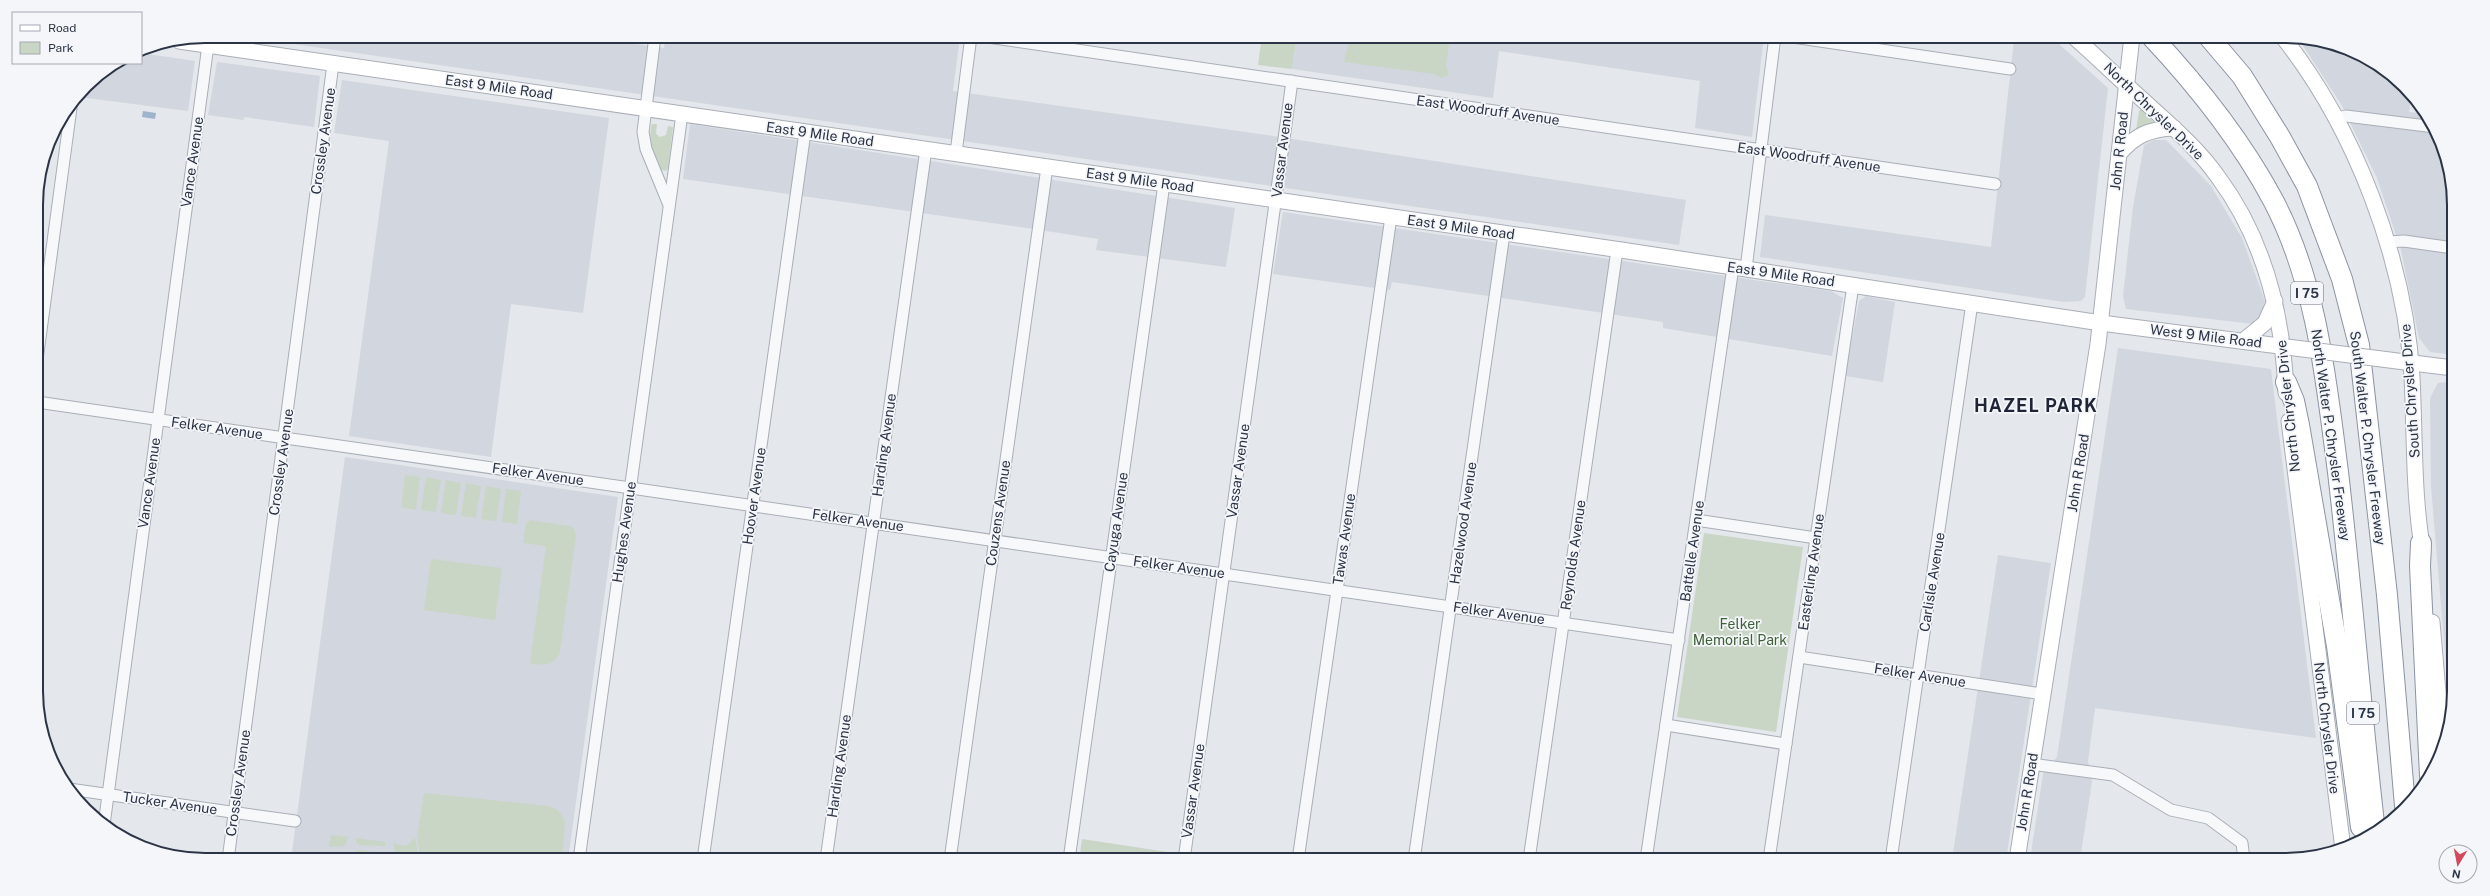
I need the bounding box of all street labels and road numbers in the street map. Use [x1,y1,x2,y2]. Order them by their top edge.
street label: North Chrysler Drive [2101,59,2207,163]
street label: East 9 Mile Road [444,72,554,102]
street label: Crossley Avenue [308,87,338,195]
street label: East Woodruff Avenue [1415,92,1561,128]
street label: Vassar Avenue [1268,102,1296,198]
street label: John R Road [2107,111,2131,191]
street label: Vance Avenue [178,116,206,208]
street label: East 9 Mile Road [765,119,875,149]
street label: East Woodruff Avenue [1736,139,1882,175]
street label: East 9 Mile Road [1085,165,1195,195]
street label: East 9 Mile Road [1406,212,1516,242]
street label: East 9 Mile Road [1726,259,1836,289]
road number: I 75 [2291,282,2323,304]
street label: West 9 Mile Road [2149,321,2263,351]
street label: South Chrysler Drive [2397,323,2423,459]
street label: North Walter P. Chrysler Freeway [2308,328,2354,543]
street label: South Walter P. Chrysler Freeway [2347,330,2389,547]
street label: North Chrysler Drive [2273,339,2303,473]
street label: Harding Avenue [869,392,899,498]
street label: Crossley Avenue [266,408,296,516]
street label: Felker Avenue [170,414,264,442]
street label: Vassar Avenue [1223,423,1253,519]
street label: John R Road [2064,433,2092,513]
street label: Vance Avenue [135,437,163,529]
street label: Hoover Avenue [739,446,769,546]
street label: Couzens Avenue [983,459,1013,567]
street label: Felker Avenue [491,460,585,488]
street label: Hazelwood Avenue [1446,461,1480,585]
street label: Cayuga Avenue [1101,471,1131,573]
street label: Hughes Avenue [609,480,639,584]
street label: Tawas Avenue [1330,492,1358,586]
street label: Reynolds Avenue [1557,499,1589,611]
street label: Battelle Avenue [1677,499,1707,603]
street label: Felker Avenue [811,506,905,534]
street label: Easterling Avenue [1795,512,1827,631]
street label: Carlisle Avenue [1916,531,1948,633]
street label: Felker Avenue [1132,553,1226,581]
street label: Felker Avenue [1452,599,1546,627]
street label: Felker Avenue [1873,660,1967,690]
street label: North Chrysler Drive [2311,661,2343,795]
road number: I 75 [2347,702,2379,724]
street label: Harding Avenue [824,713,854,819]
street label: Crossley Avenue [223,729,253,837]
street label: Vassar Avenue [1178,743,1208,839]
street label: John R Road [2013,752,2041,832]
street label: Tucker Avenue [122,788,219,818]

